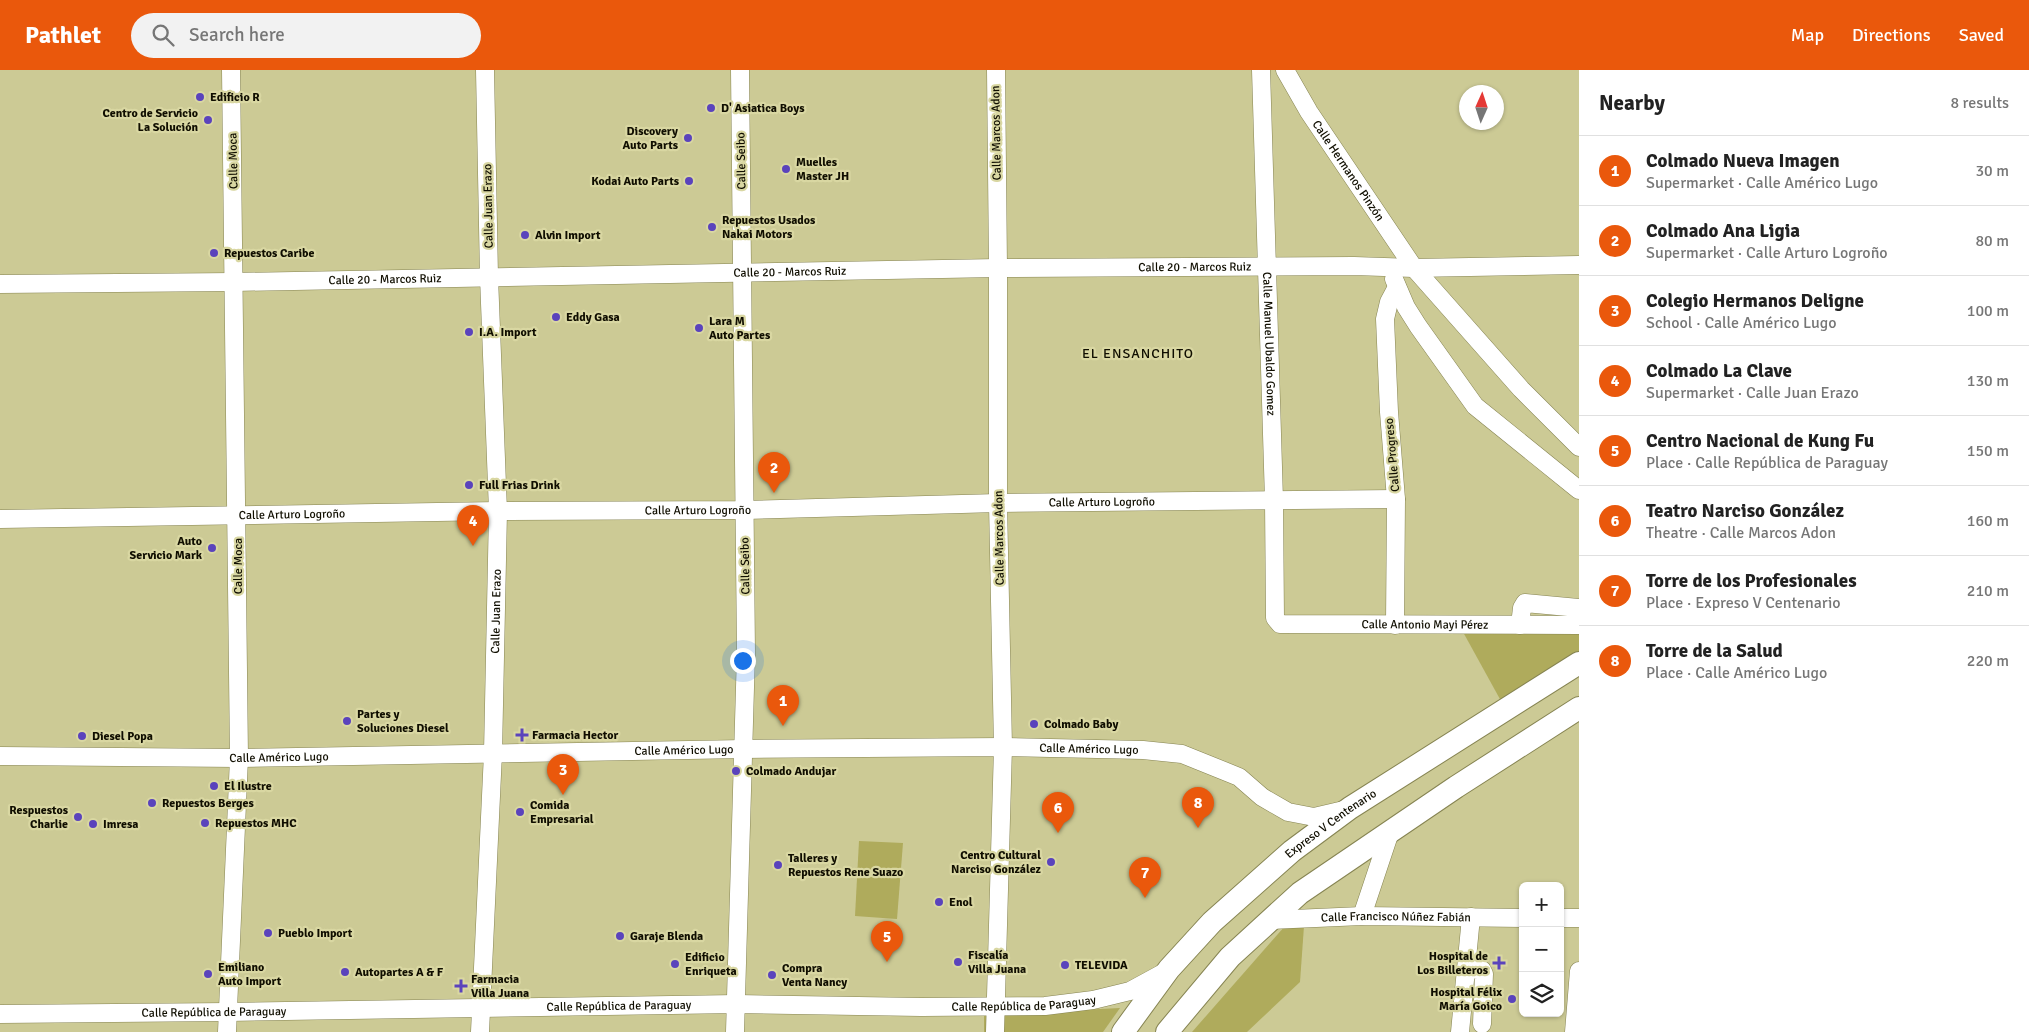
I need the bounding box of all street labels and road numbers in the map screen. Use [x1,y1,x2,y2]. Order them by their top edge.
street label: Calle Marcos Adon [988,85,1005,181]
street label: Calle Hermanos Pinzón [1309,118,1387,224]
street label: Calle Seibo [734,132,749,190]
street label: Calle Moca [226,133,241,189]
street label: Calle Juan Erazo [480,164,497,248]
street label: Calle 20 - Marcos Ruiz [1138,260,1251,275]
street label: Calle 20 - Marcos Ruiz [733,264,847,281]
street label: Calle 20 - Marcos Ruiz [328,271,442,288]
street label: Calle Manuel Ubaldo Gomez [1259,272,1278,416]
street label: Calle Progreso [1382,418,1403,492]
street label: Calle Marcos Adon [991,490,1008,586]
street label: Calle Arturo Logroño [1049,494,1155,510]
street label: Calle Arturo Logroño [645,503,751,518]
street label: Calle Arturo Logroño [239,506,345,523]
street label: Calle Seibo [738,537,753,595]
street label: Calle Moca [231,538,246,594]
street label: Calle Juan Erazo [488,569,505,654]
street label: Calle Antonio Mayi Pérez [1361,617,1489,633]
street label: Calle Américo Lugo [1039,741,1139,758]
street label: Calle Américo Lugo [634,742,734,759]
street label: Calle Américo Lugo [229,749,329,766]
street label: Expreso V Centenario [1282,786,1379,862]
street label: Calle Francisco Núñez Fabián [1321,909,1471,926]
street label: Calle República de Paraguay [951,992,1098,1015]
street label: Calle República de Paraguay [546,998,692,1015]
street label: Calle República de Paraguay [142,1004,287,1021]

